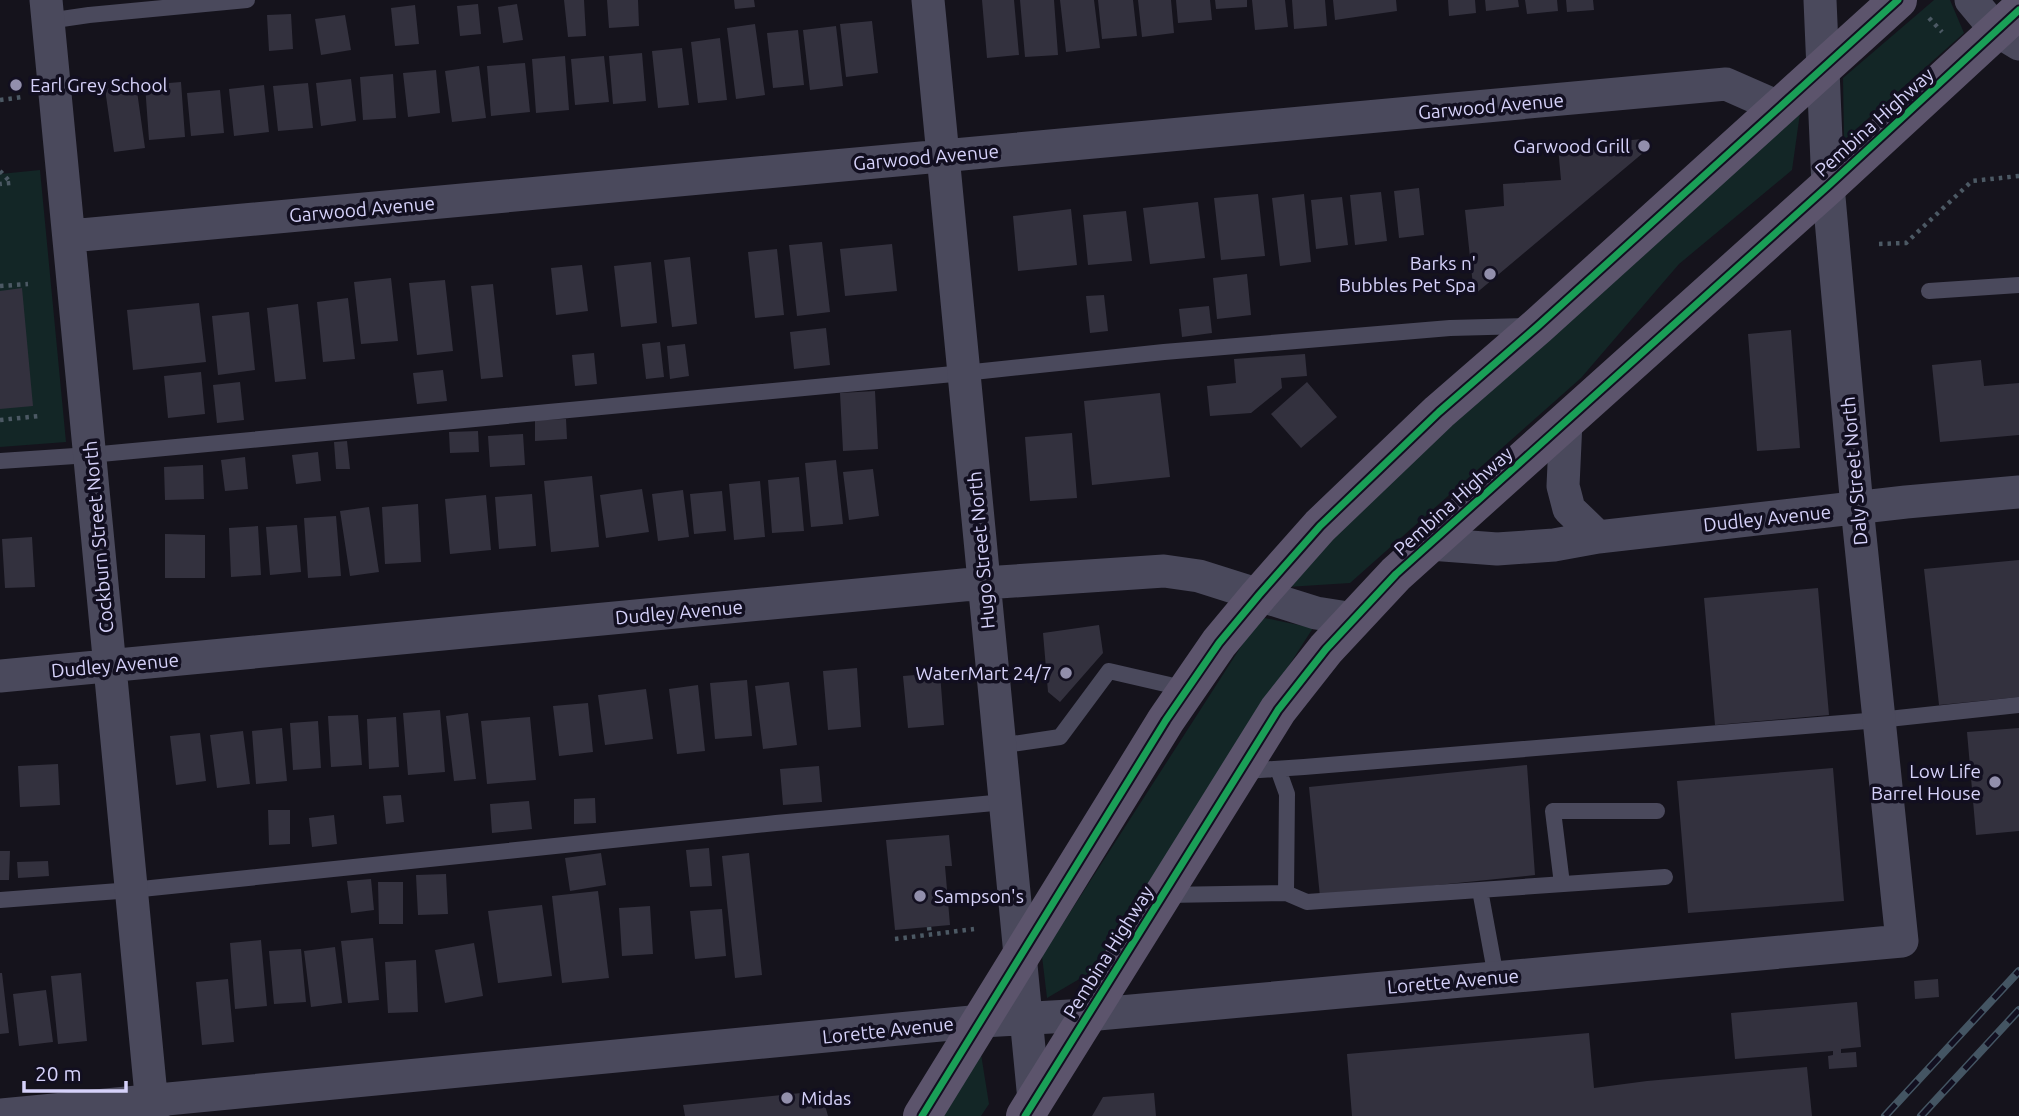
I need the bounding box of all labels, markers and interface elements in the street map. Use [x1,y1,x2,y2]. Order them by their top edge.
street label: Pembina Highway [1810,63,1938,181]
place label: Earl Grey School [30,74,168,96]
marker: Earl Grey School [8,77,24,93]
street label: Garwood Avenue [1417,89,1565,123]
place label: Garwood Grill [1513,135,1630,157]
marker: Garwood Grill [1636,138,1652,154]
street label: Garwood Avenue [852,140,1000,174]
street label: Garwood Avenue [288,192,436,226]
place label: Barks n' Bubbles Pet Spa [1339,252,1476,296]
marker: Barks n' Bubbles Pet Spa [1482,266,1498,282]
street label: Daly Street North [1837,396,1871,546]
street label: Cockburn Street North [79,440,117,634]
street label: Pembina Highway [1389,442,1517,560]
street label: Hugo Street North [963,470,999,630]
street label: Dudley Avenue [1702,500,1832,536]
street label: Dudley Avenue [614,595,744,629]
street label: Dudley Avenue [50,648,180,682]
place label: WaterMart 24/7 [915,662,1052,684]
marker: WaterMart 24/7 [1058,665,1074,681]
place label: Low Life Barrel House [1871,760,1981,804]
marker: Low Life Barrel House [1987,774,2003,790]
street label: Pembina Highway [1058,882,1158,1022]
place label: Sampson's [934,885,1024,907]
marker: Sampson's [912,888,928,904]
street label: Lorette Avenue [1386,964,1520,998]
street label: Lorette Avenue [821,1012,955,1048]
scale bar [24,1050,126,1094]
text: 20 m [35,1061,82,1085]
place label: Midas [801,1087,851,1109]
marker: Midas [779,1090,795,1106]

